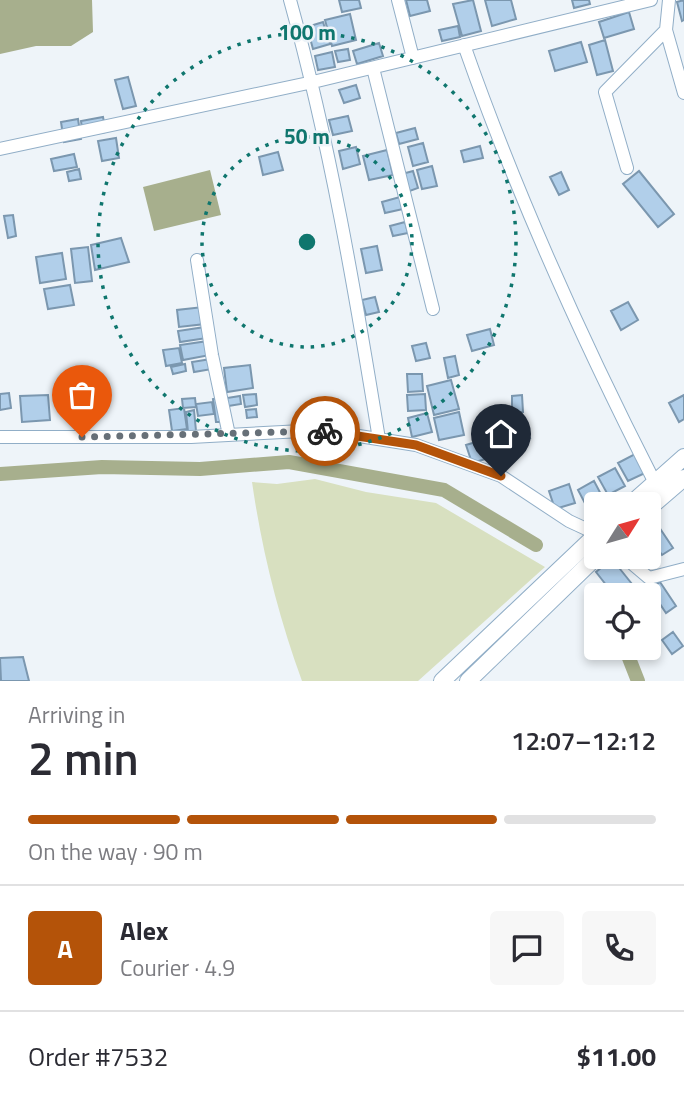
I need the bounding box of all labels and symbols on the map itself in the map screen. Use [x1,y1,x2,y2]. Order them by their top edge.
text: 100 m [278,16,336,48]
text: 50 m [284,120,330,152]
centre of rings [295,230,319,254]
pin [52,365,112,437]
courier [290,396,360,466]
pin [471,404,531,476]
north arrow [584,492,662,569]

